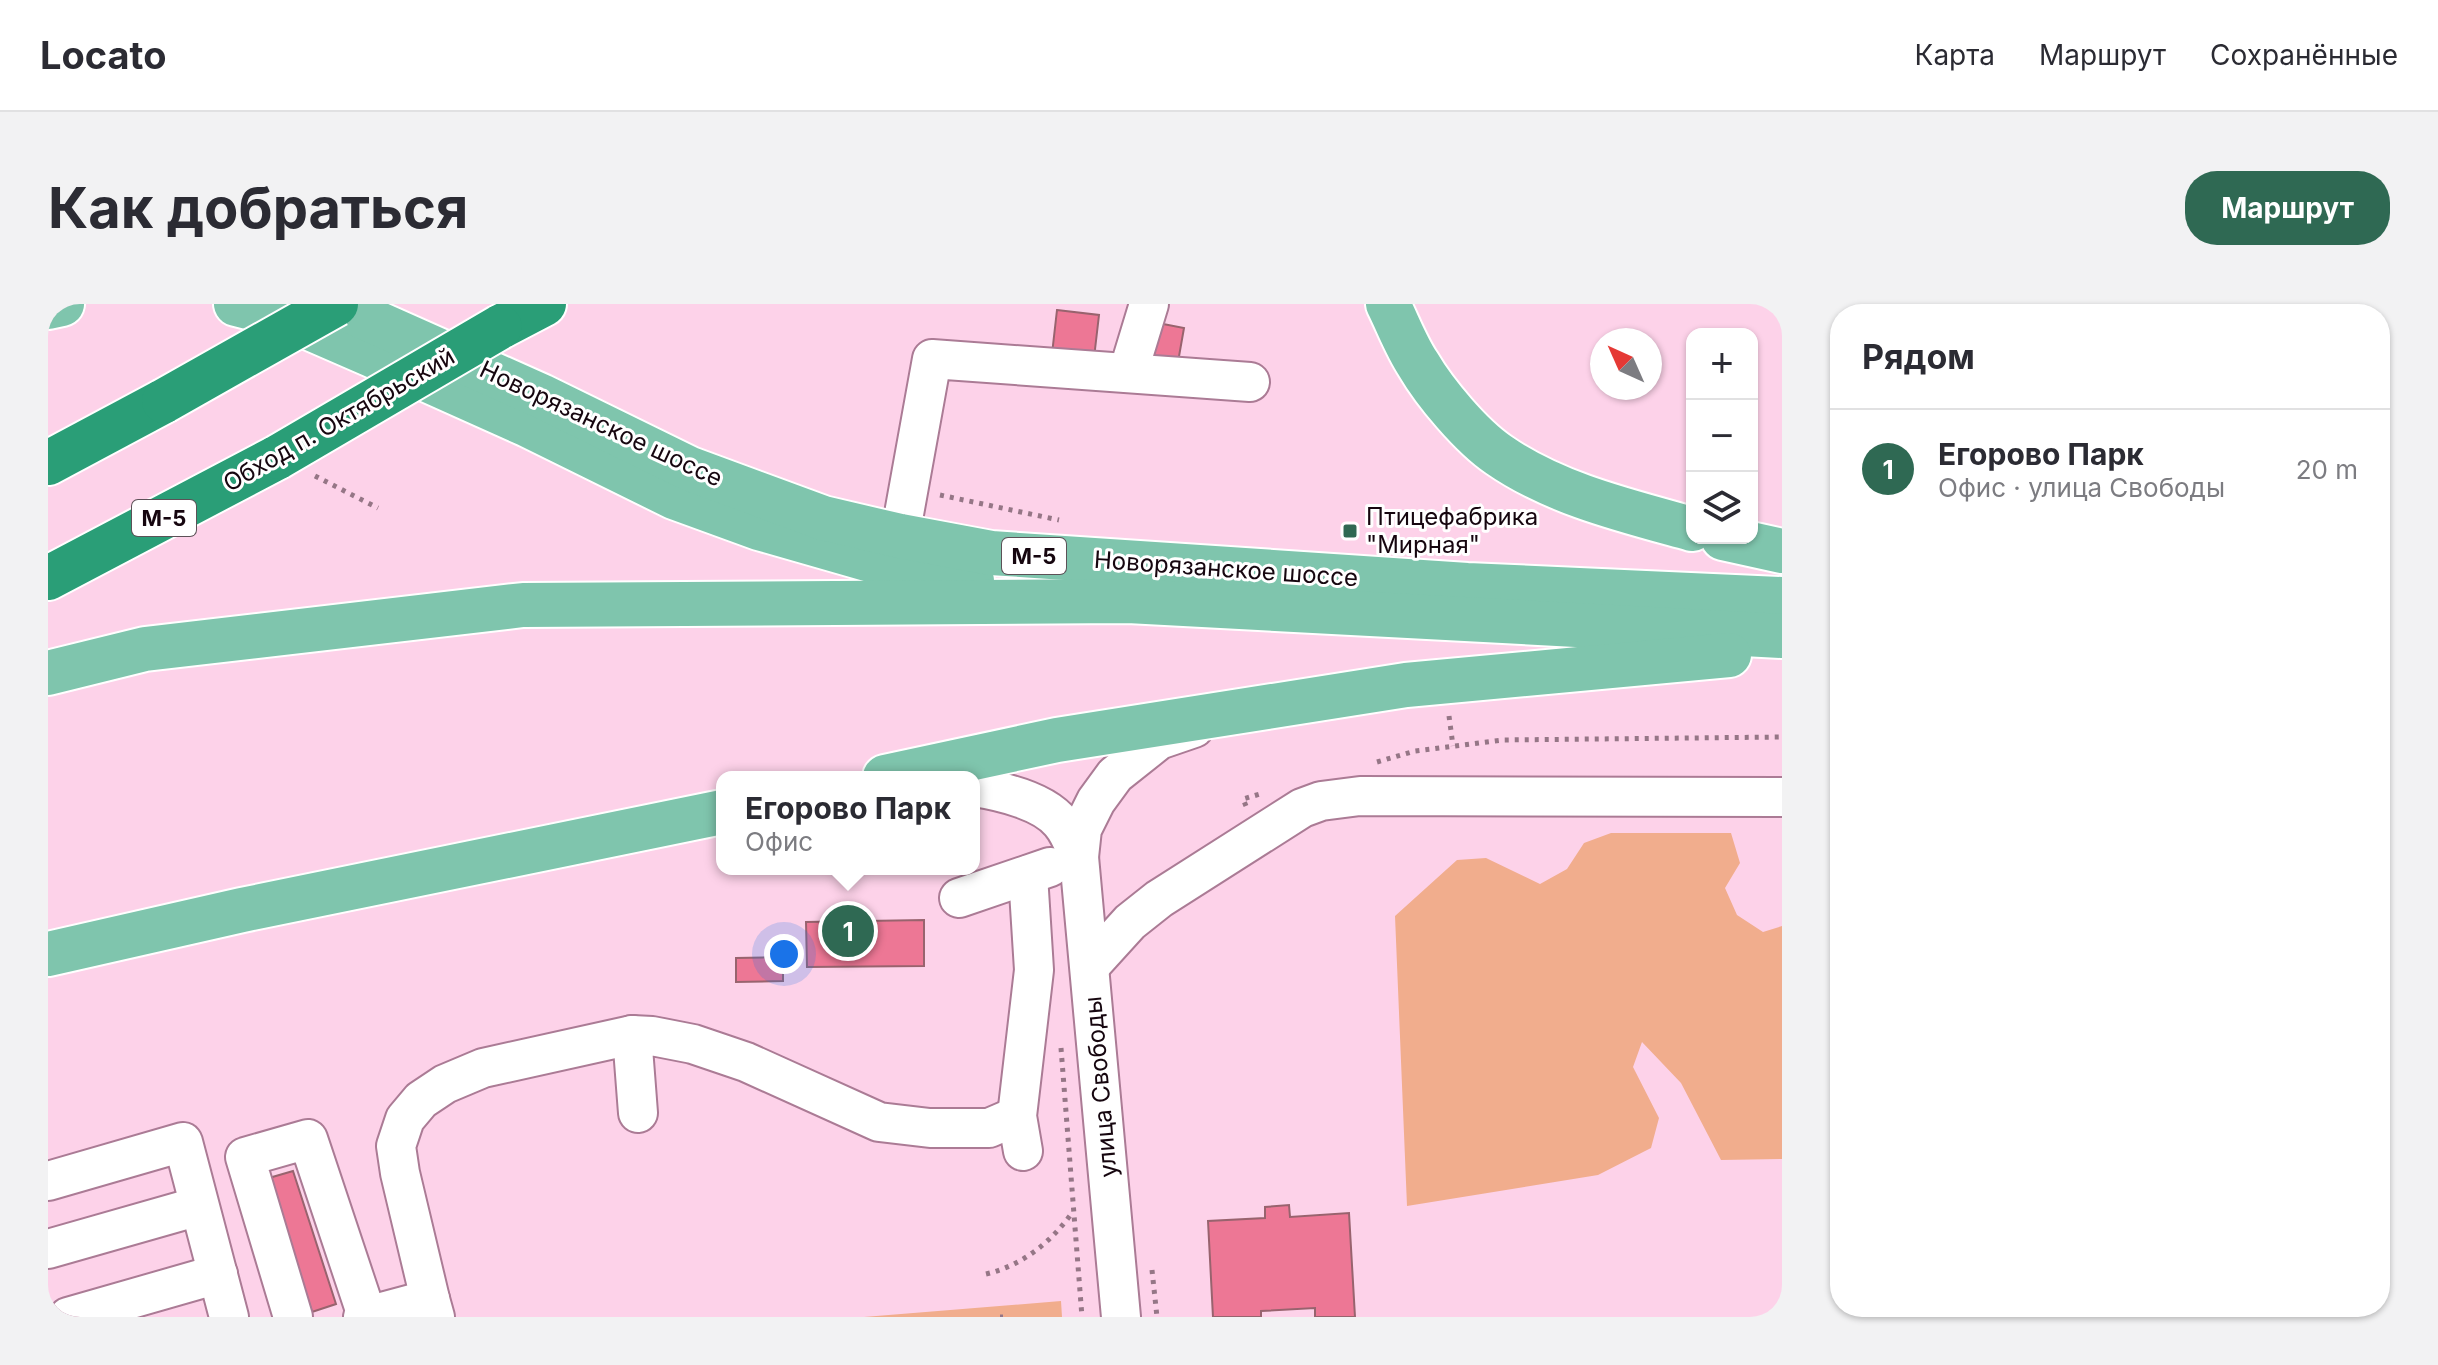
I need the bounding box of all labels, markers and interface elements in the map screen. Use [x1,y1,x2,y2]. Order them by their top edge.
text: Locato [40,32,166,78]
text: Карта [1915,38,1995,72]
text: Маршрут [2039,38,2166,72]
text: Сохранённые [2210,38,2398,72]
button: Маршрут [2185,171,2390,245]
text: Как добраться [48,174,468,242]
north arrow [1590,328,1662,400]
map controls [1686,328,1758,544]
button: + [1686,328,1758,400]
text: Рядом [1862,336,1975,377]
street label: Обход п. Октябрьский [218,341,460,498]
street label: Новорязанское шоссе [475,355,727,493]
button: − [1686,400,1758,472]
text: Егорово Парк [1938,436,2144,472]
text: 1 [1882,454,1894,485]
text: 20 m [2296,454,2358,485]
button: layers [1686,472,1758,544]
text: Офис · улица Свободы [1938,472,2225,503]
road number: М-5 [132,500,196,536]
place label: Птицефабрика "Мирная" [1366,502,1538,559]
marker: Птицефабрика "Мирная" [1341,522,1359,540]
road number: М-5 [1002,538,1066,574]
street label: Новорязанское шоссе [1093,545,1359,592]
popup [716,771,980,875]
text: Егорово Парк [745,790,951,826]
text: Офис [745,826,813,857]
pin: 1 [822,901,874,961]
your location [764,934,804,974]
street label: улица Свободы [1078,995,1123,1179]

